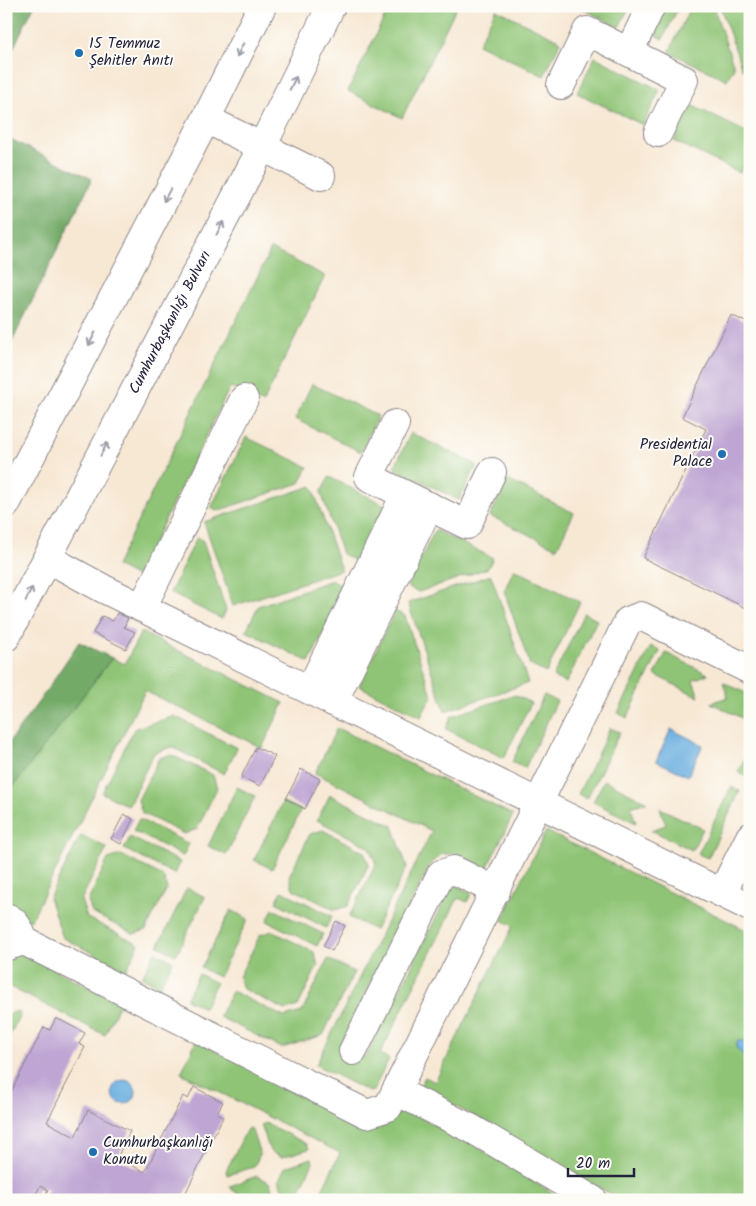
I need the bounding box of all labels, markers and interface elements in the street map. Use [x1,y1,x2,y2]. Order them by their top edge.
place label: 15 Temmuz Şehitler Anıtı [89,32,173,73]
one-way arrow [235,42,244,57]
marker: 15 Temmuz Şehitler Anıtı [73,47,85,59]
one-way arrow [289,76,298,91]
one-way arrow [162,187,171,202]
one-way arrow [216,221,225,236]
street label: Cumhurbaşkanlığı Bulvarı [123,246,218,398]
one-way arrow [86,331,96,346]
place label: Presidential Palace [640,433,712,474]
one-way arrow [99,442,109,457]
marker: Presidential Palace [716,448,728,460]
one-way arrow [25,587,34,602]
place label: Cumhurbaşkanlığı Konutu [103,1131,213,1172]
marker: Cumhurbaşkanlığı Konutu [87,1146,99,1158]
scale bar [568,1146,635,1178]
text: 20 m [576,1152,610,1176]

